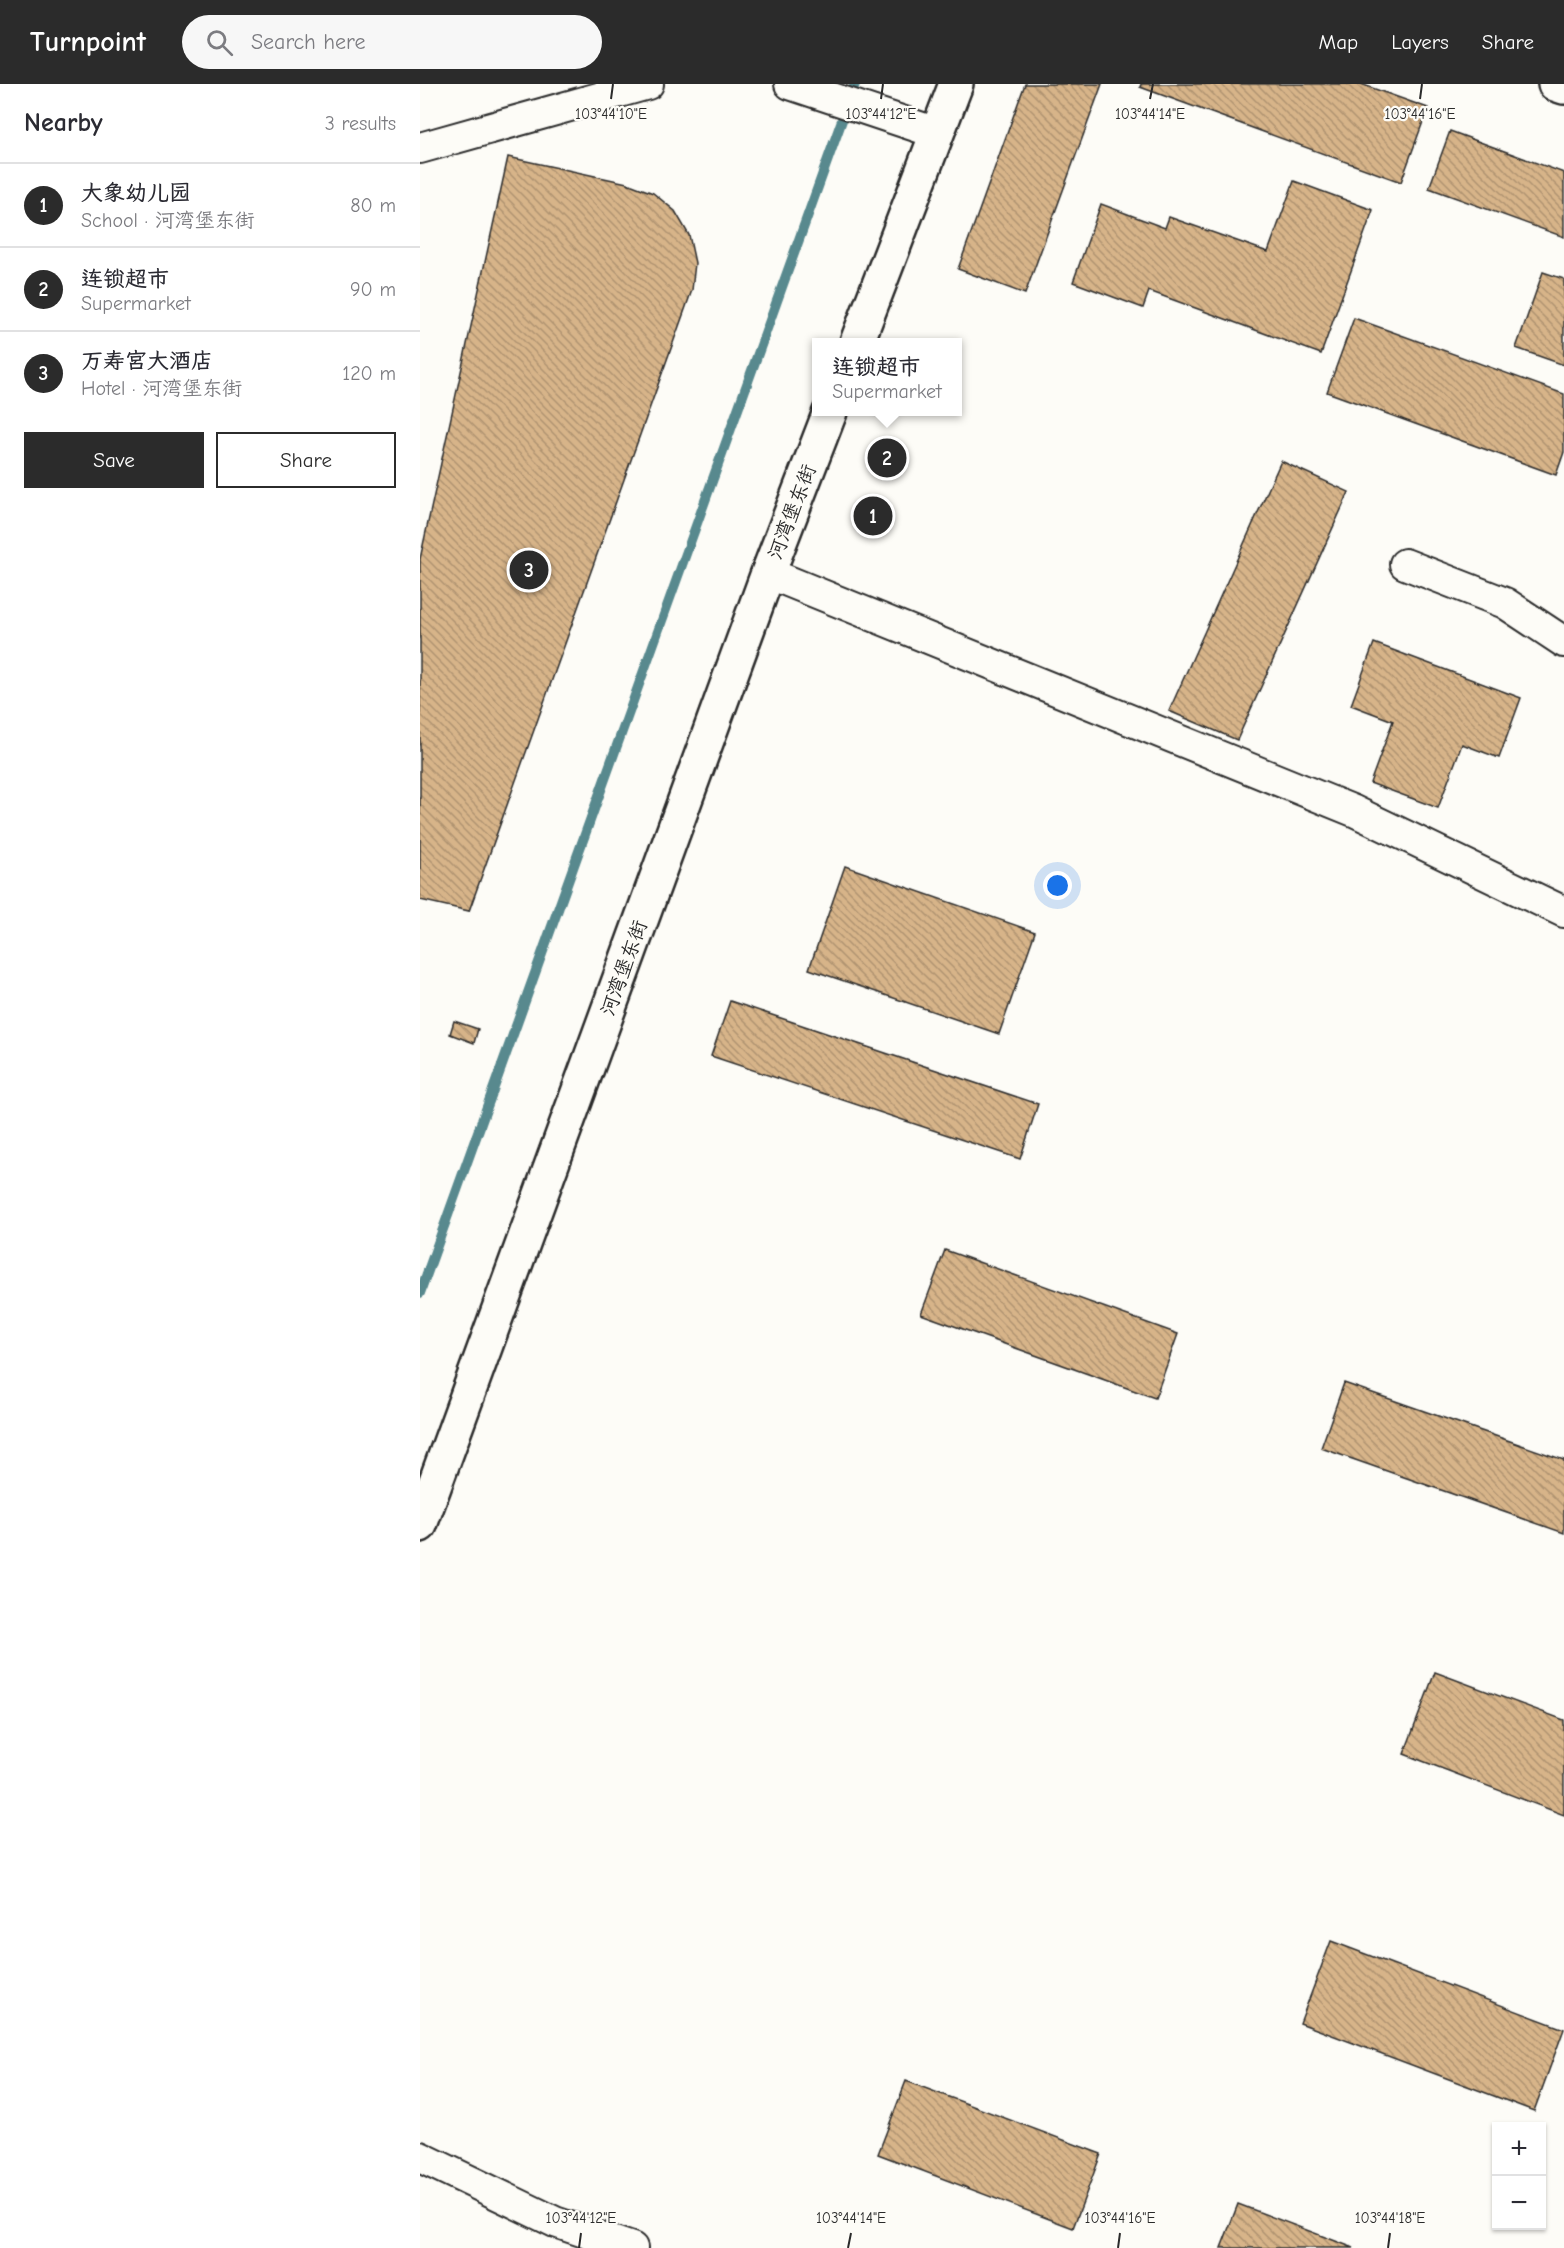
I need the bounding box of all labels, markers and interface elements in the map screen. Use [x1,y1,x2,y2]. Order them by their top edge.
search box [182,15,602,69]
text: Turnpoint [30,26,146,58]
icon: search [203,26,236,59]
text: Search here [251,29,365,55]
text: Map [1319,30,1358,54]
text: Layers [1391,30,1449,54]
text: Share [1482,30,1534,54]
text: 103°44'10"E [575,105,647,123]
text: 103°44'12"E [846,105,916,123]
text: 103°44'14"E [1115,105,1185,123]
text: 103°44'16"E [1384,105,1456,123]
text: Nearby [24,108,103,138]
text: 3 results [325,112,396,135]
text: 大象幼儿园 [81,180,191,206]
text: 1 [40,194,47,217]
text: 80 m [350,194,396,217]
text: School · 河湾堡东街 [81,209,255,232]
text: 连锁超市 [81,266,169,292]
text: 2 [39,278,48,301]
text: 90 m [350,278,396,301]
text: Supermarket [81,292,191,315]
popup [812,338,962,416]
text: 万寿宫大酒店 [81,348,213,374]
text: 连锁超市 [832,354,920,380]
text: 3 [39,362,48,385]
text: 120 m [342,362,396,385]
text: Hotel · 河湾堡东街 [81,377,242,400]
text: Supermarket [832,380,942,403]
button: Save [24,432,204,488]
button: Share [216,432,396,488]
pin: 2 [868,436,906,481]
street label: 河湾堡东街 [763,461,821,563]
pin: 1 [854,494,892,538]
pin: 3 [510,548,548,592]
your location [1043,871,1072,900]
street label: 河湾堡东街 [596,917,652,1019]
map controls [1492,2122,1546,2230]
button: + [1492,2122,1546,2176]
button: − [1492,2176,1546,2230]
text: 103°44'12"E [546,2209,616,2227]
text: 103°44'14"E [816,2209,886,2227]
text: 103°44'16"E [1084,2209,1156,2227]
text: 103°44'18"E [1355,2209,1425,2227]

